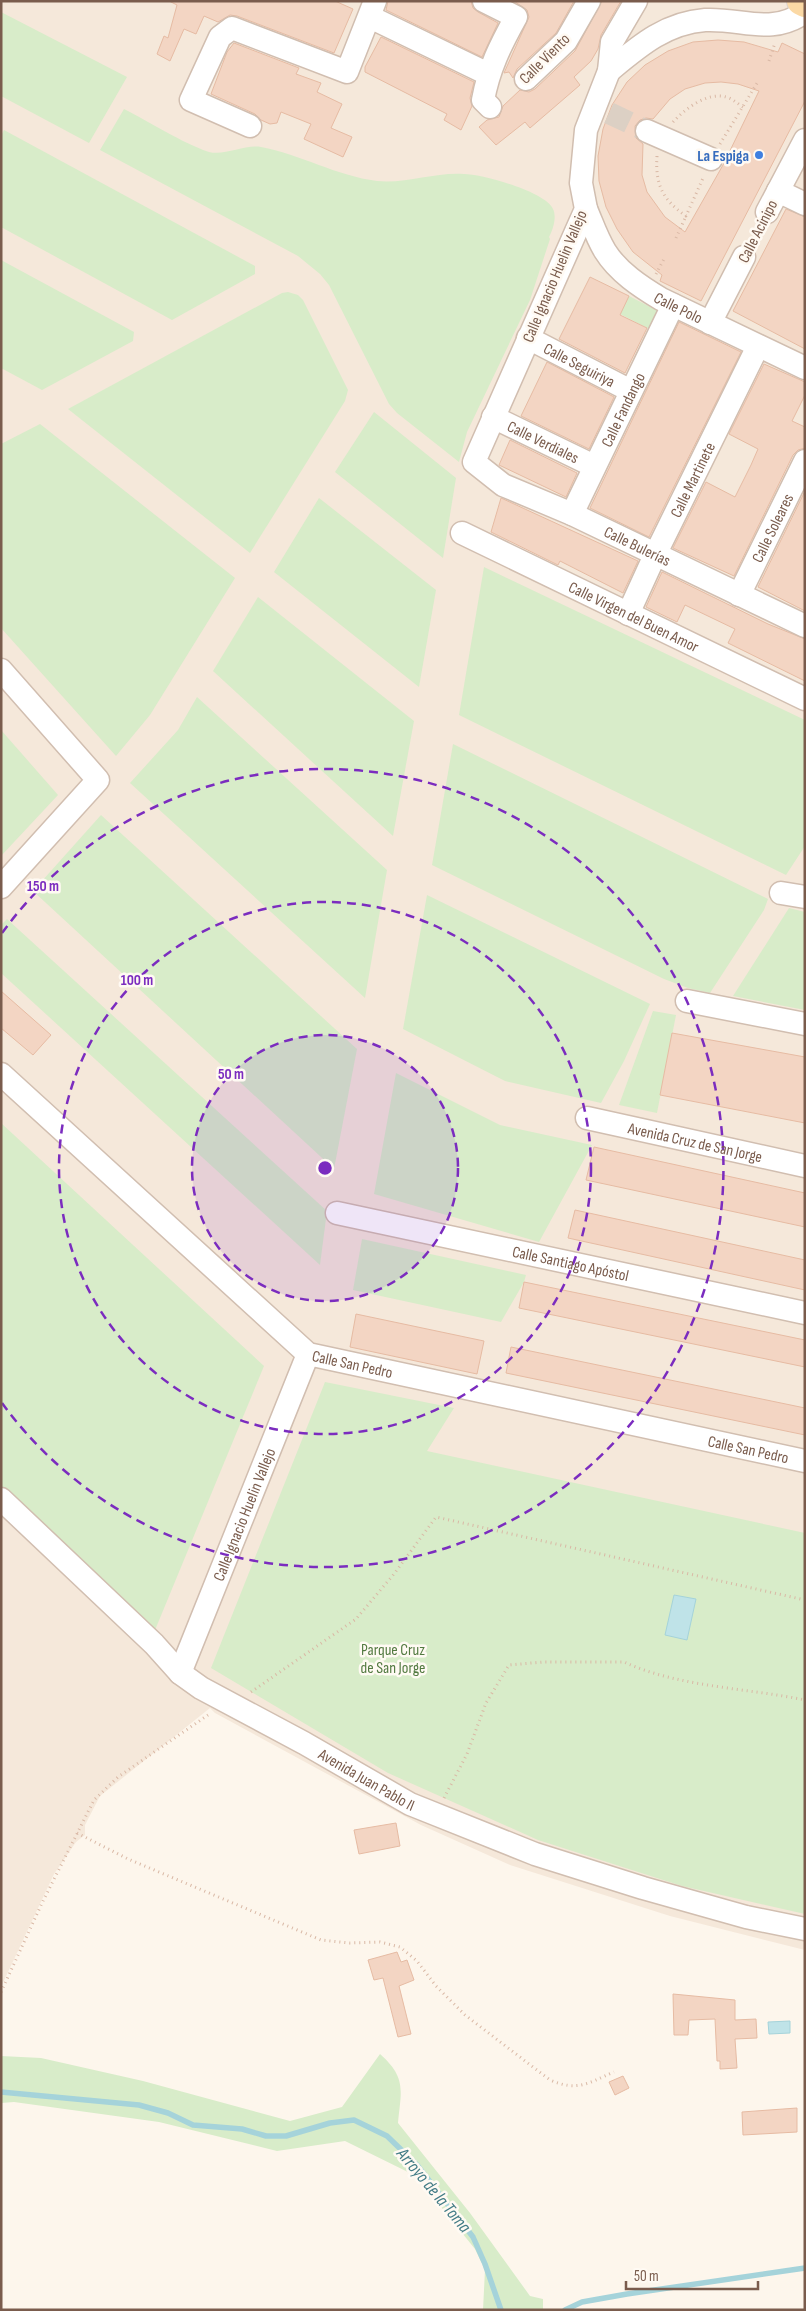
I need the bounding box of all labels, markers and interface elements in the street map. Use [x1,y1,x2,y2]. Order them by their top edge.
street label: Calle Viento [516,30,574,88]
place label: La Espiga [697,147,749,166]
marker: La Espiga [753,149,765,161]
street label: Calle Acinipo [734,197,782,266]
street label: Calle Ignacio Huelin Vallejo [519,208,592,345]
street label: Calle Polo [650,289,705,328]
street label: Calle Seguiriya [540,340,618,392]
street label: Calle Fandango [598,370,650,450]
street label: Calle Verdiales [504,417,582,468]
street label: Calle Martinete [667,439,720,521]
street label: Calle Soleares [749,491,799,566]
street label: Calle Bulerías [601,523,673,571]
street label: Calle Virgen del Buen Amor [565,578,702,657]
text: 150 m [27,877,59,896]
text: 100 m [121,971,153,990]
text: 50 m [218,1065,244,1084]
street label: Avenida Cruz de San Jorge [625,1119,764,1167]
centre of rings [316,1159,334,1177]
street label: Calle Santiago Apóstol [510,1243,630,1286]
street label: Calle San Pedro [310,1347,394,1383]
street label: Calle San Pedro [706,1432,790,1468]
street label: Calle Ignacio Huelin Vallejo [210,1446,280,1584]
park label: Parque Cruz de San Jorge [361,1641,425,1678]
street label: Avenida Juan Pablo II [314,1745,417,1816]
water label: Arroyo de la Toma [391,2143,476,2238]
scale bar [626,2258,758,2290]
text: 50 m [634,2267,659,2286]

